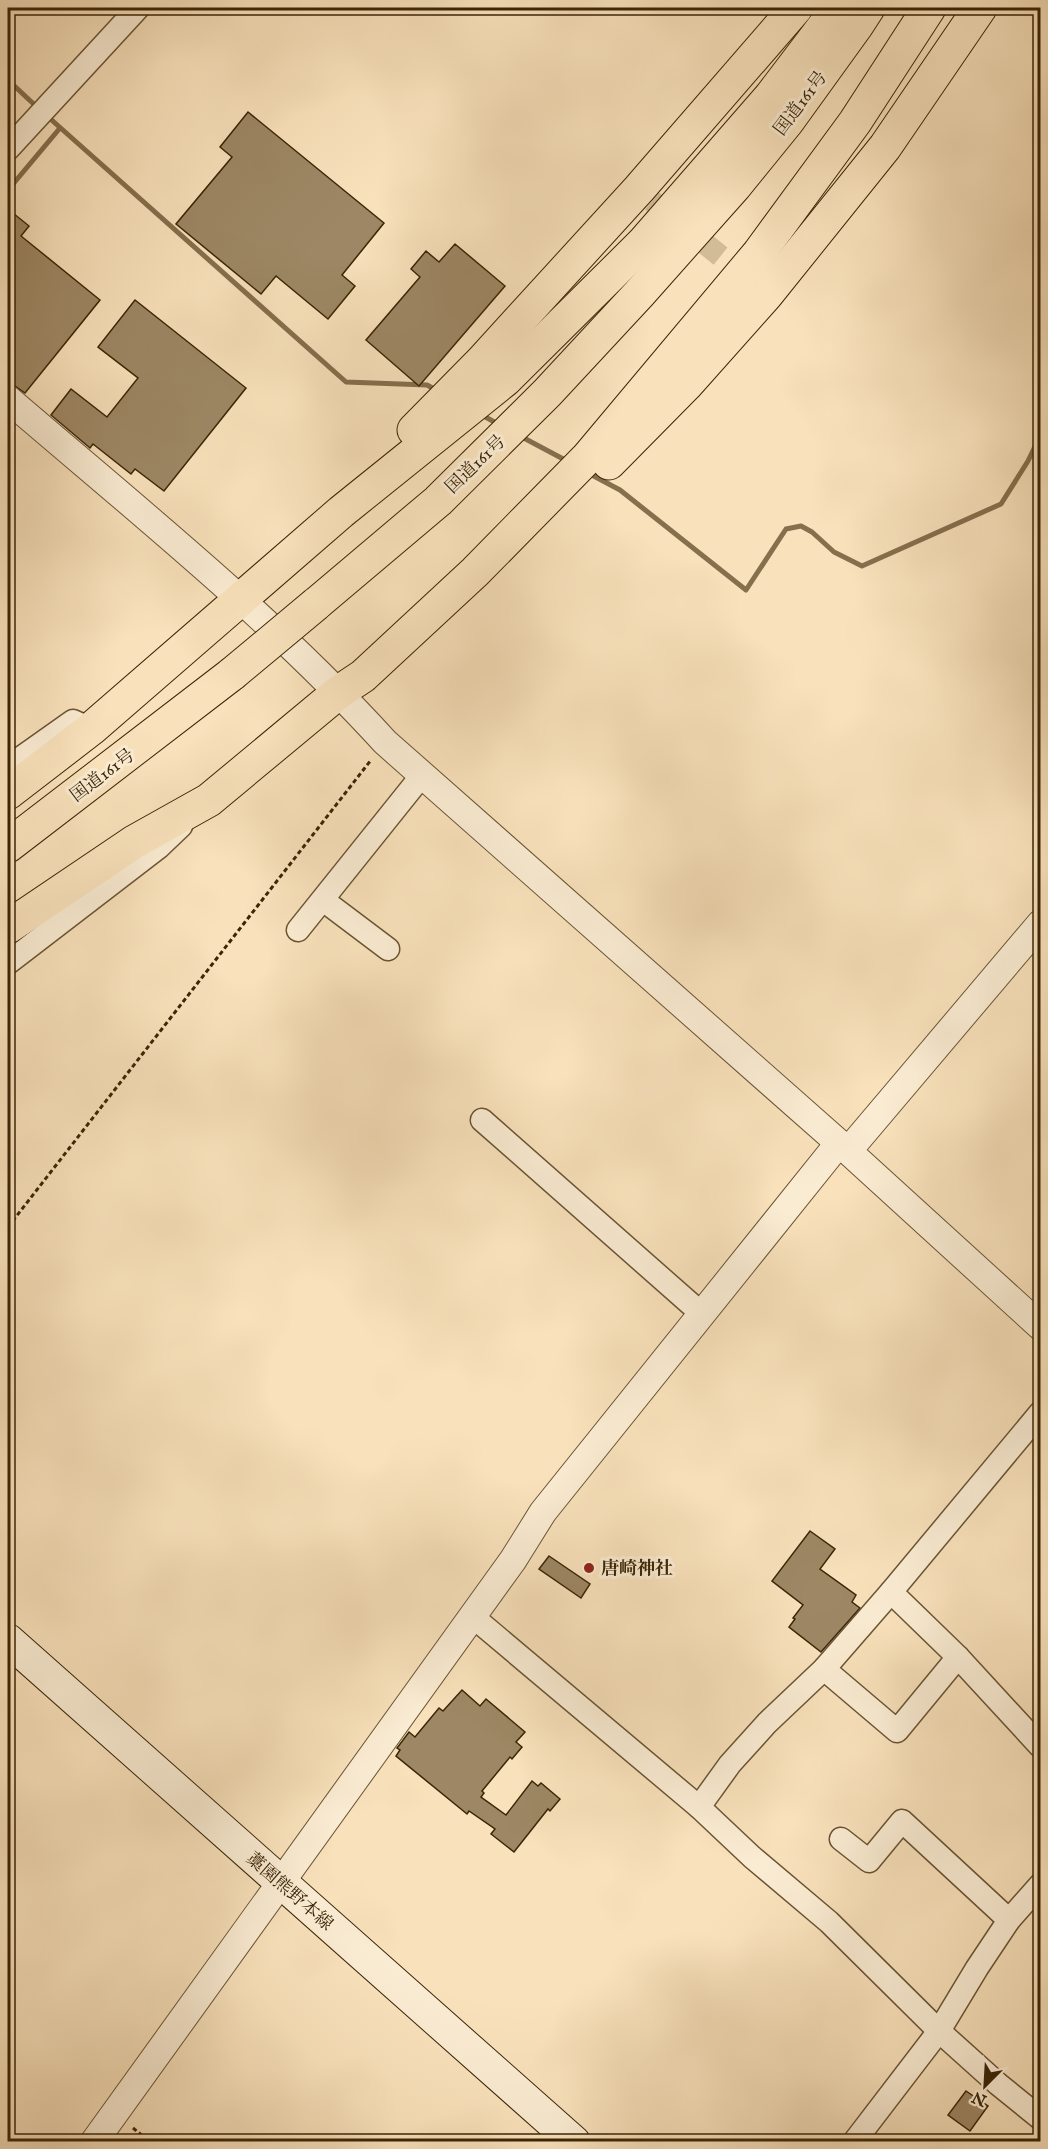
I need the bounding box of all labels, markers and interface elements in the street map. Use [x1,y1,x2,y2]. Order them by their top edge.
street label: 国道161号 [769,67,833,141]
street label: 国道161号 [441,431,511,499]
street label: 国道161号 [66,744,140,808]
place label: 唐崎神社 [601,1558,673,1581]
marker: 唐崎神社 [582,1561,596,1575]
street label: 藁園熊野本線 [241,1848,337,1936]
north arrow [955,2056,1015,2116]
text: N [969,2086,991,2110]

